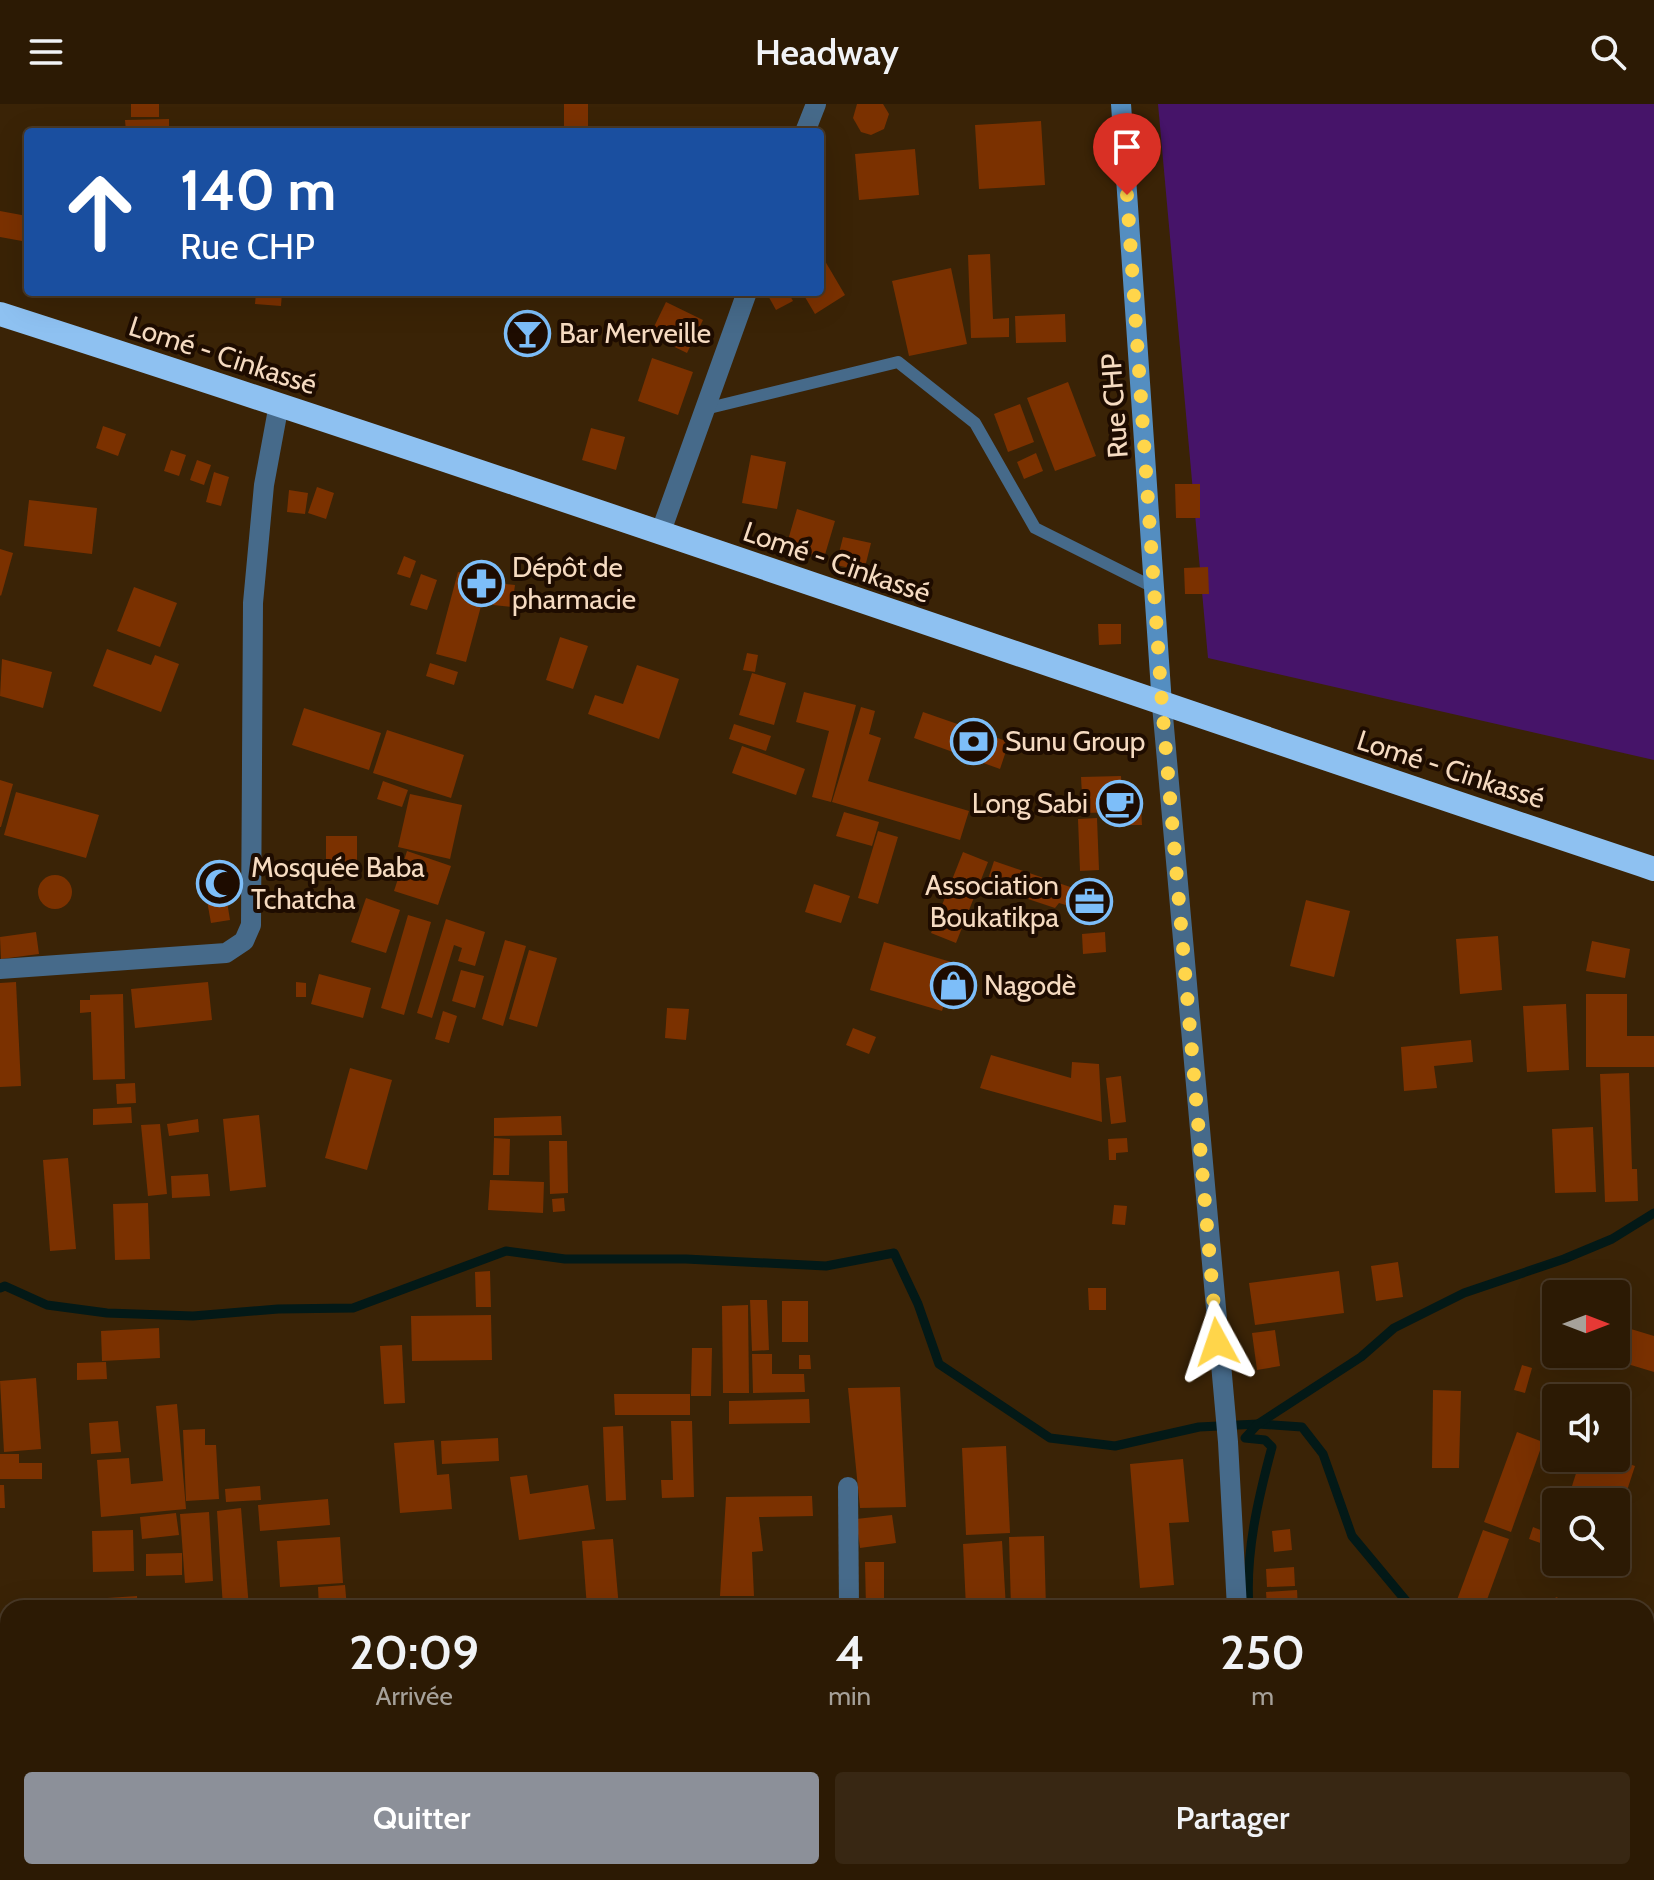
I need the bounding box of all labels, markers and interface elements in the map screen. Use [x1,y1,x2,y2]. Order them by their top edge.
icon: menu [24,30,68,74]
text: Headway [755,30,899,74]
icon: search [1586,30,1630,74]
pin [1093,113,1161,195]
icon: arrive [1105,125,1149,169]
text: 140 m [180,156,336,224]
icon: ahead [48,160,152,264]
text: Rue CHP [180,224,315,268]
street label: Lomé - Cinkassé [125,309,321,401]
bar icon: Bar Merveille [504,309,552,357]
place label: Bar Merveille [559,316,711,350]
street label: Rue CHP [1093,352,1135,460]
street label: Lomé - Cinkassé [739,514,935,610]
place label: Dépôt de pharmacie [512,550,636,616]
pharmacy icon: Dépôt de pharmacie [457,559,505,607]
bank icon: Sunu Group [950,717,998,765]
street label: Lomé - Cinkassé [1353,723,1549,815]
place label: Sunu Group [1005,724,1145,758]
cafe icon: Long Sabi [1095,779,1143,827]
place label: Long Sabi [972,786,1088,820]
place label: Mosquée Baba Tchatcha [251,850,425,916]
mosque icon: Mosquée Baba Tchatcha [196,859,244,907]
place label: Association Boukatikpa [925,868,1060,934]
office icon: Association Boukatikpa [1066,877,1114,925]
shop icon: Nagodè [929,961,977,1009]
place label: Nagodè [984,968,1076,1002]
north arrow [1542,1280,1630,1368]
map controls [1542,1280,1630,1576]
position arrow [1175,1300,1259,1384]
button: sound [1542,1384,1630,1472]
button: search [1542,1488,1630,1576]
text: 20:09 [349,1623,479,1681]
text: 4 [835,1623,864,1681]
text: 250 [1220,1623,1305,1681]
text: Arrivée [376,1680,453,1712]
text: min [828,1680,871,1712]
text: m [1251,1680,1274,1712]
button: Quitter [24,1772,819,1864]
button: Partager [835,1772,1630,1864]

